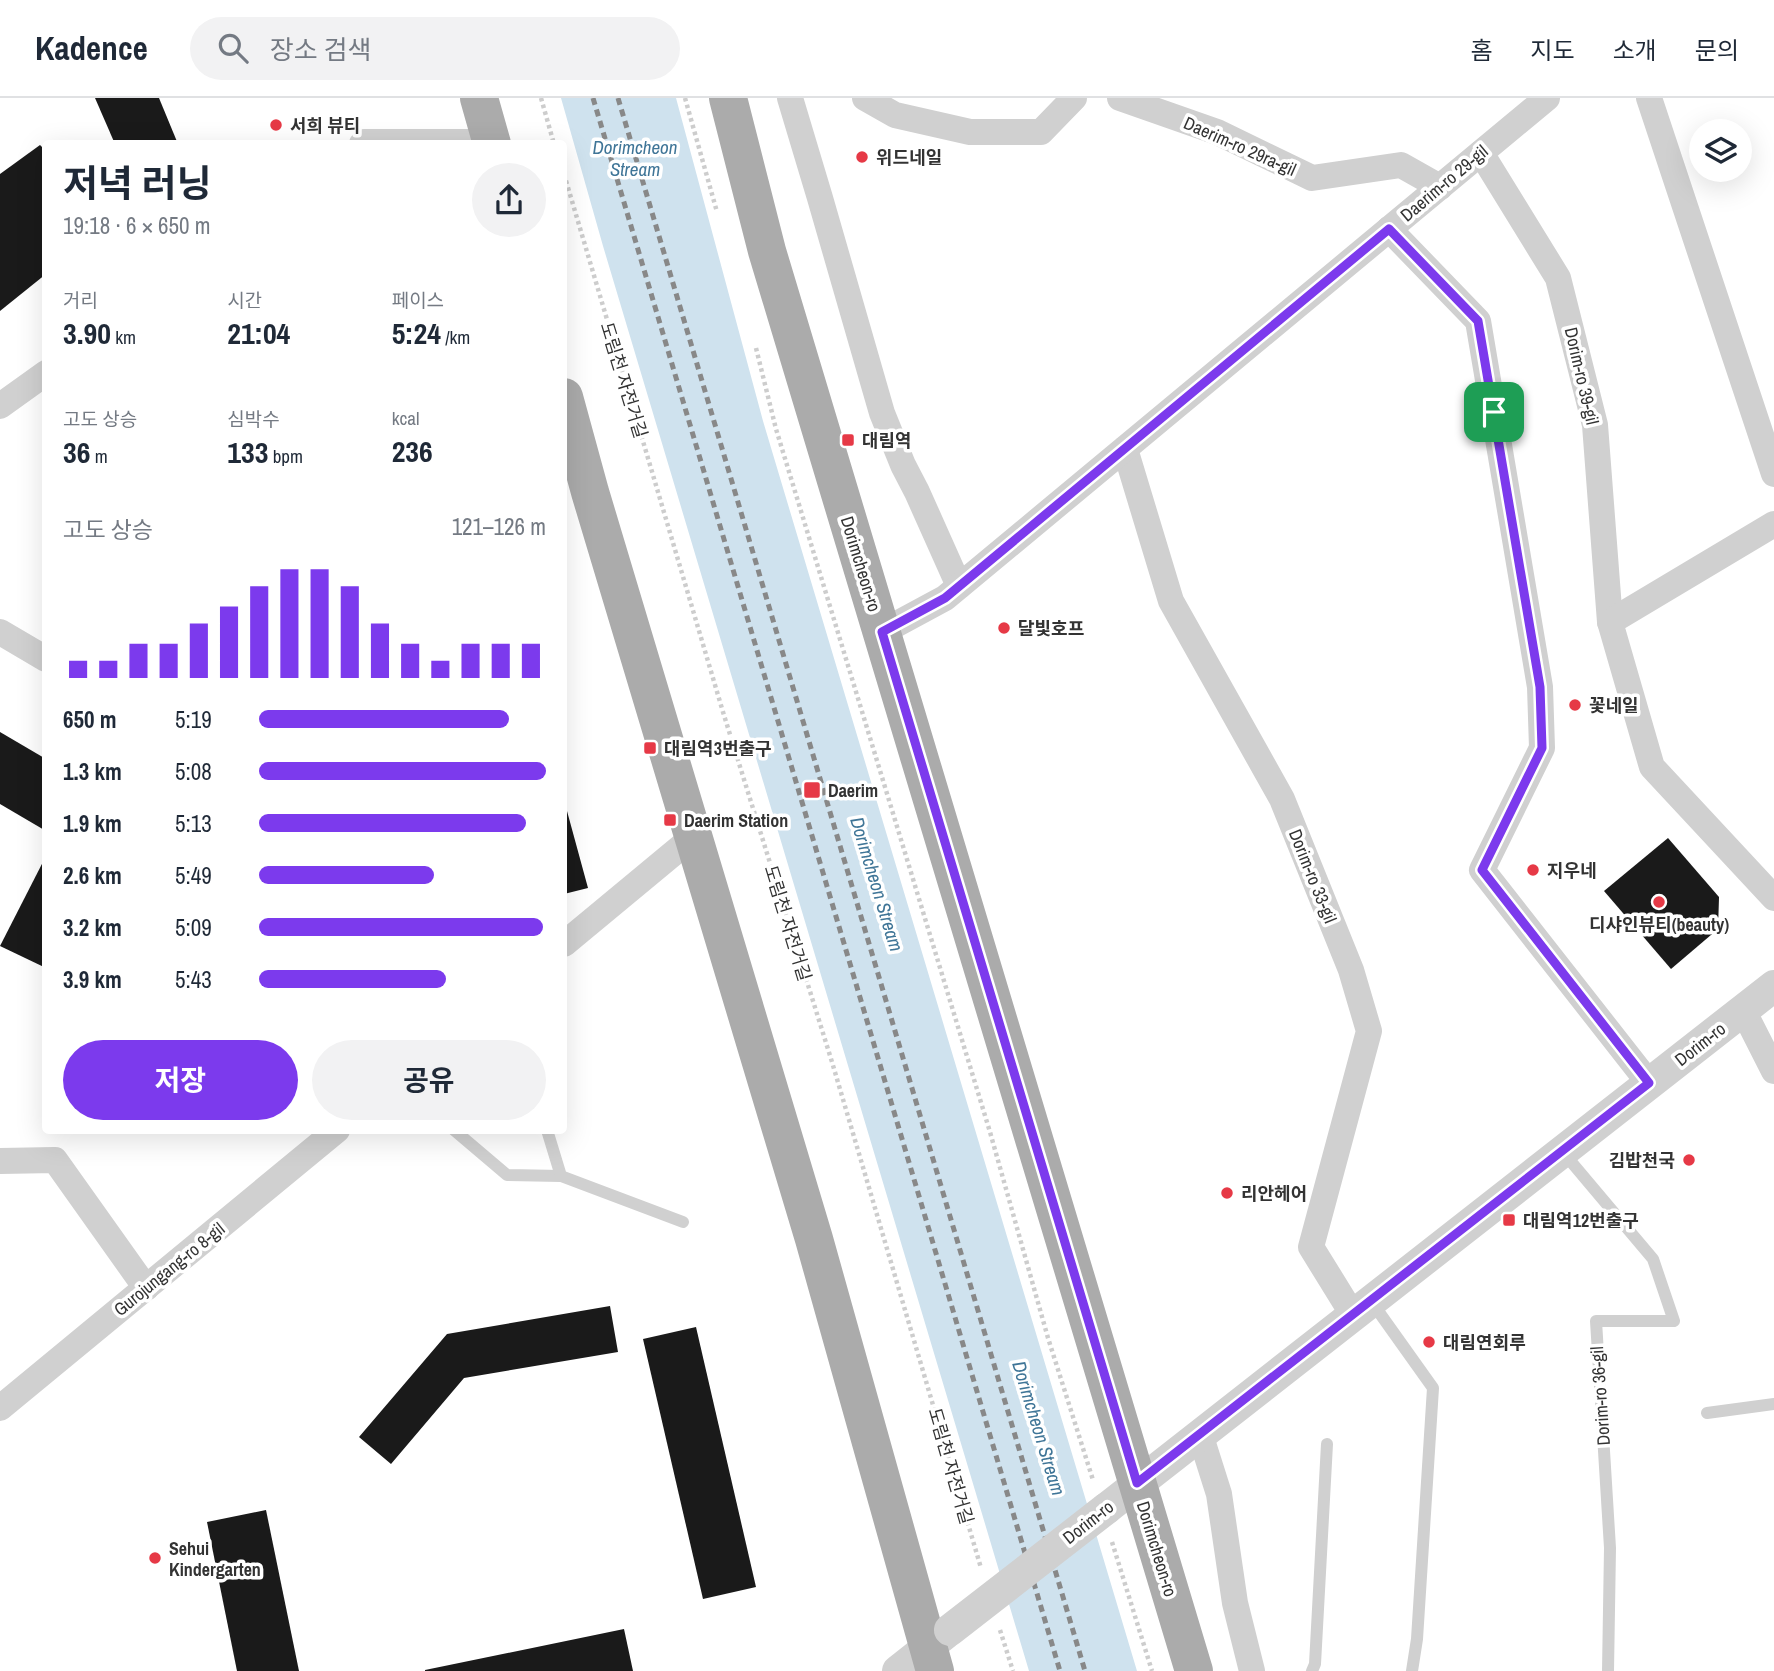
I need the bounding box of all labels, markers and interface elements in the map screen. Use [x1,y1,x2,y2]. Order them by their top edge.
search box [190,17,680,80]
text: Kadence [35,26,148,70]
icon: search [214,29,252,67]
text: 장소 검색 [270,32,371,67]
text: 홈 [1470,34,1492,66]
text: 지도 [1530,34,1575,66]
text: 소개 [1613,34,1657,66]
text: 문의 [1695,34,1739,66]
street label: Daerim-ro 29ra-gil [1180,110,1300,182]
place label: 서희 뷰티 [290,113,360,138]
marker: 서희 뷰티 [268,117,284,133]
map controls [1689,119,1752,182]
button: layers [1689,119,1752,182]
water label: Dorimcheon Stream [593,134,677,182]
street label: Daerim-ro 29-gil [1395,139,1493,227]
place label: 위드네일 [876,145,942,170]
marker: 위드네일 [854,149,870,165]
text: 저녁 러닝 [63,158,212,209]
button: share [472,163,546,237]
text: 19:18 · 6 × 650 m [63,210,210,241]
text: 거리 [63,287,98,313]
text: 시간 [227,287,262,313]
text: 페이스 [392,287,444,313]
text: 3.90 [63,313,111,353]
text: 21:04 [227,313,290,353]
text: 5:24 [392,313,441,353]
street label: 도림천 자전거길 [594,319,654,441]
text: km [111,324,136,350]
text: /km [441,324,470,350]
street label: Dorim-ro 39-gil [1559,325,1605,427]
pin [1464,382,1524,442]
icon: arrive [1475,393,1513,431]
text: kcal [392,405,419,431]
text: 고도 상승 [63,406,137,432]
text: 심박수 [227,406,280,432]
place label: 대림역 [862,428,912,453]
text: 236 [392,431,433,471]
text: 36 [63,432,90,472]
text: 133 [227,432,268,472]
marker: 대림역 [840,432,856,448]
text: m [90,443,108,469]
text: bpm [268,443,303,469]
text: 121–126 m [452,511,546,542]
street label: Dorimcheon-ro [835,513,887,615]
text: 고도 상승 [63,514,153,545]
place label: 달빛호프 [1018,616,1084,641]
marker: 달빛호프 [996,620,1012,636]
place label: 꽃네일 [1589,693,1639,718]
marker: 꽃네일 [1567,697,1583,713]
text: 650 m [63,704,116,735]
text: 5:19 [175,704,212,735]
place label: 대림역3번출구 [664,736,772,761]
marker: 대림역3번출구 [642,740,658,756]
text: 1.3 km [63,756,122,787]
text: 5:08 [175,756,212,787]
place label: Daerim [828,778,878,803]
marker: Daerim [802,780,822,800]
text: 1.9 km [63,808,122,839]
text: 5:13 [175,808,212,839]
place label: Daerim Station [684,808,788,833]
marker: Daerim Station [662,812,678,828]
water label: Dorimcheon Stream [844,814,910,954]
street label: Dorim-ro 33-gil [1283,825,1343,927]
place label: 지우네 [1547,858,1597,883]
text: 2.6 km [63,860,122,891]
text: 5:49 [175,860,212,891]
street label: 도림천 자전거길 [758,862,818,984]
marker: 지우네 [1525,862,1541,878]
marker: 디샤인뷰티(beauty) [1651,894,1667,910]
text: 3.2 km [63,912,122,943]
text: 5:09 [175,912,212,943]
place label: 디샤인뷰티(beauty) [1589,912,1729,937]
text: 3.9 km [63,964,122,995]
text: 5:43 [175,964,212,995]
street label: Dorim-ro [1669,1016,1731,1072]
button: 저장 [63,1040,298,1120]
button: 공유 [312,1040,546,1120]
place label: 김밥천국 [1609,1148,1675,1173]
marker: 김밥천국 [1681,1152,1697,1168]
place label: 리안헤어 [1241,1181,1307,1206]
marker: 리안헤어 [1219,1185,1235,1201]
place label: 대림역12번출구 [1523,1208,1639,1233]
marker: 대림역12번출구 [1501,1212,1517,1228]
street label: Gurojungang-ro 8-gil [108,1216,230,1322]
place label: 대림연회루 [1443,1330,1526,1355]
marker: 대림연회루 [1421,1334,1437,1350]
street label: Dorim-ro 36-gil [1584,1346,1616,1446]
water label: Dorimcheon Stream [1006,1358,1072,1498]
street label: 도림천 자전거길 [922,1405,980,1527]
street label: Dorim-ro [1057,1494,1119,1550]
street label: Dorimcheon-ro [1131,1498,1183,1600]
place label: Sehui Kindergarten [169,1536,261,1582]
marker: Sehui Kindergarten [147,1550,163,1566]

